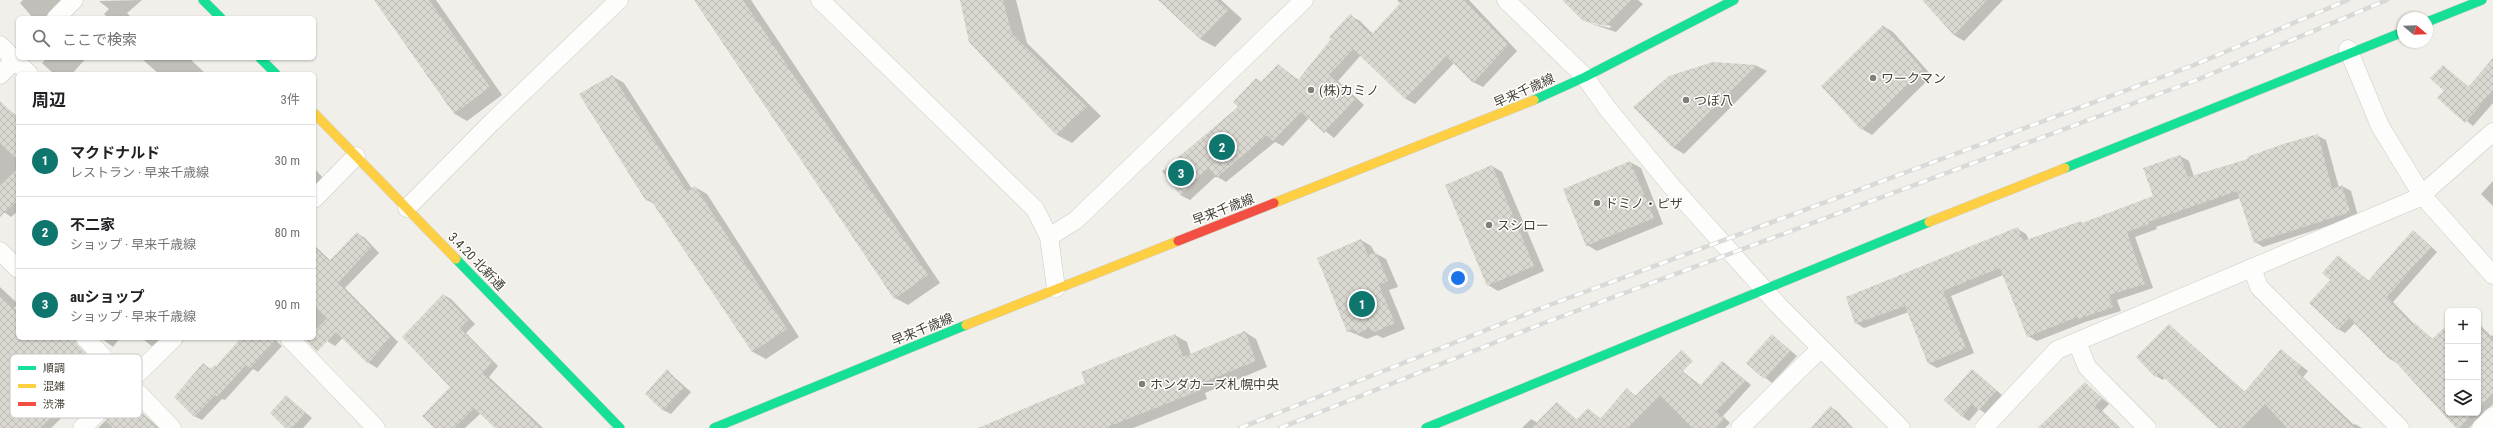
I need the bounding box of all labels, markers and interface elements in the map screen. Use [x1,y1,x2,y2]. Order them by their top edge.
north arrow [2397,12,2433,48]
search box [16,16,316,60]
icon: search [30,27,52,49]
text: ここで検索 [62,31,137,49]
street label: 早来千歳線 [1491,70,1557,111]
place label: ワークマン [1881,71,1946,86]
marker: ワークマン [1868,73,1878,83]
place label: (株)カミノ [1319,83,1379,98]
marker: (株)カミノ [1306,85,1316,95]
text: 周辺 [32,90,66,110]
text: 3件 [281,92,300,107]
place label: つぼ八 [1694,93,1733,108]
marker: つぼ八 [1681,95,1691,105]
pin: 2 [1209,132,1235,162]
text: マクドナルド [70,144,160,162]
text: 1 [42,153,48,168]
text: 30 m [274,153,300,168]
pin: 3 [1168,158,1194,188]
text: レストラン · 早来千歳線 [70,165,209,180]
street label: 早来千歳線 [1190,191,1256,228]
place label: ドミノ・ピザ [1605,196,1683,211]
marker: ドミノ・ピザ [1592,198,1602,208]
text: 不二家 [70,216,115,234]
place label: スシロー [1497,218,1549,233]
marker: スシロー [1484,220,1494,230]
text: 2 [42,225,48,240]
text: 80 m [274,225,300,240]
street label: 3.4.20 北新通 [445,229,508,293]
text: ショップ · 早来千歳線 [70,237,196,252]
your location [1448,268,1468,288]
text: auショップ [70,288,144,306]
pin: 1 [1349,289,1375,319]
text: 3 [42,297,48,312]
text: 90 m [274,297,300,312]
map controls [2445,308,2481,416]
button: + [2445,308,2481,344]
text: ショップ · 早来千歳線 [70,309,196,324]
street label: 早来千歳線 [889,310,955,349]
button: − [2445,344,2481,380]
legend [10,354,142,418]
text: 順調 [43,362,65,375]
place label: ホンダカーズ札幌中央 [1150,377,1279,392]
marker: ホンダカーズ札幌中央 [1137,379,1147,389]
text: 混雑 [43,380,65,393]
button: layers [2445,380,2481,416]
text: 渋滞 [43,398,65,411]

